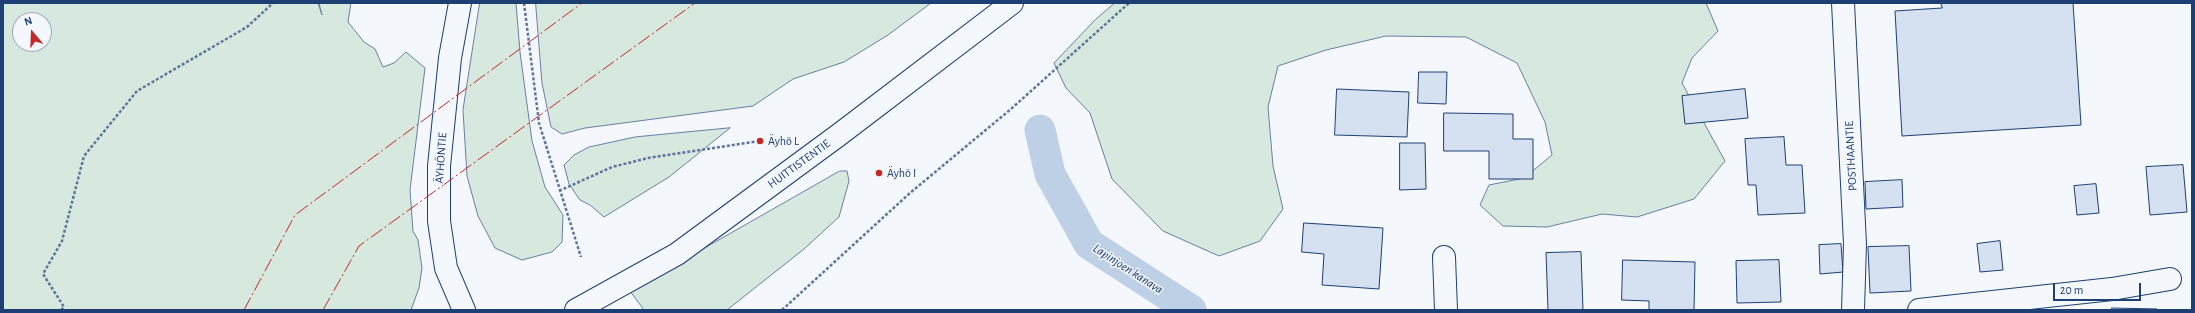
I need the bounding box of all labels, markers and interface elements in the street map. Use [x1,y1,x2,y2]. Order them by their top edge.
north arrow [12,12,52,52]
text: N [23,15,34,28]
street label: POSTHAANTIE [1842,121,1860,191]
street label: ÄYHÖNTIE [432,132,450,184]
place label: Äyhö L [768,134,799,148]
marker: Äyhö L [755,136,765,146]
street label: HUITTISTENTIE [765,136,833,192]
place label: Äyhö I [887,166,916,180]
marker: Äyhö I [874,168,884,178]
water label: Lapinjoen kanava [1090,241,1166,297]
scale bar [2055,275,2143,301]
text: 20 m [2060,284,2083,296]

